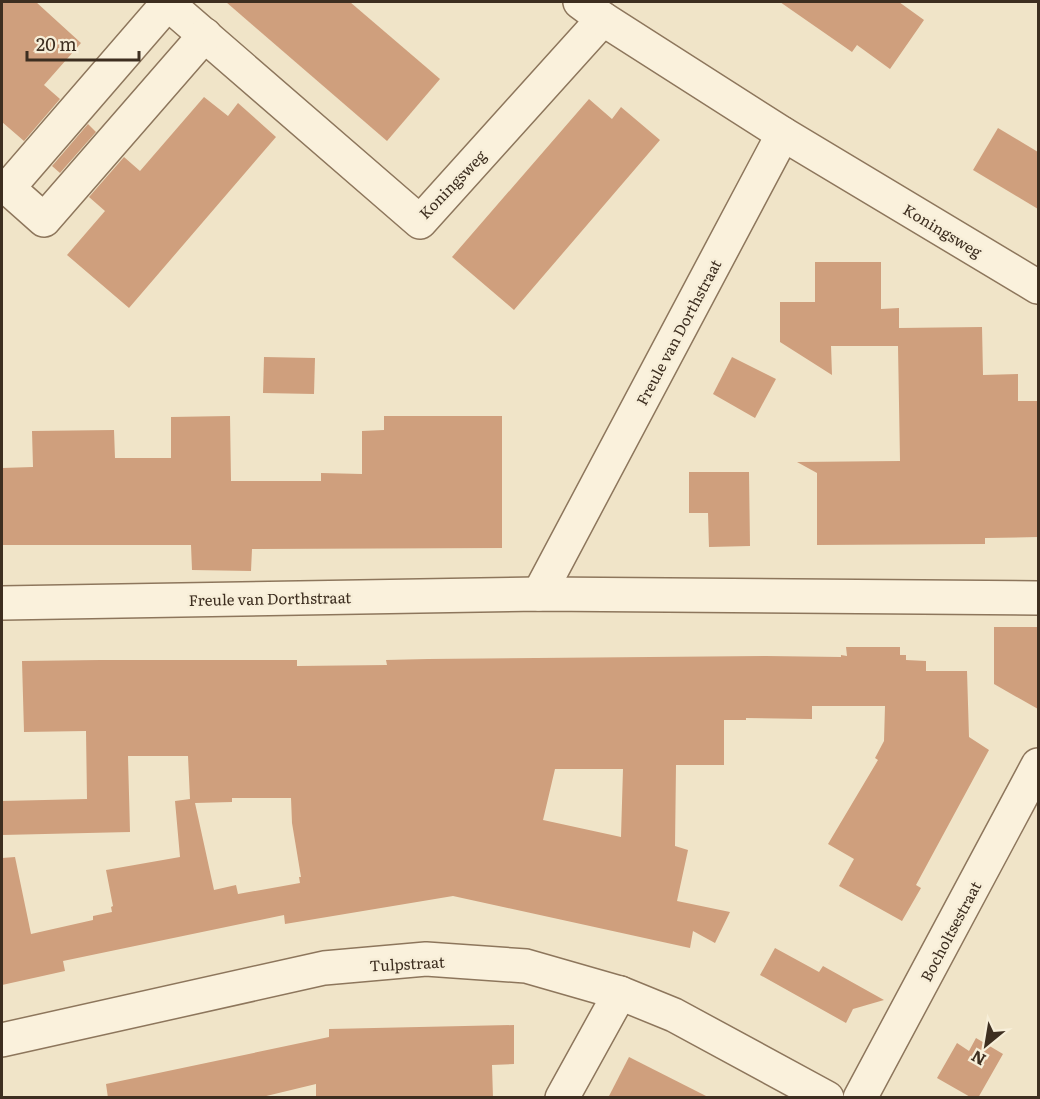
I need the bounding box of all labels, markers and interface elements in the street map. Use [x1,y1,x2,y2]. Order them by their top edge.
scale bar [27,24,140,62]
text: 20 m [36,30,77,57]
street label: Koningsweg [413,144,491,224]
street label: Koningsweg [899,197,987,263]
street label: Freule van Dorthstraat [630,255,726,409]
street label: Freule van Dorthstraat [189,585,351,611]
street label: Bocholtsestraat [914,877,986,985]
street label: Tulpstraat [369,950,445,976]
north arrow [956,1015,1016,1075]
text: N [966,1045,990,1073]

